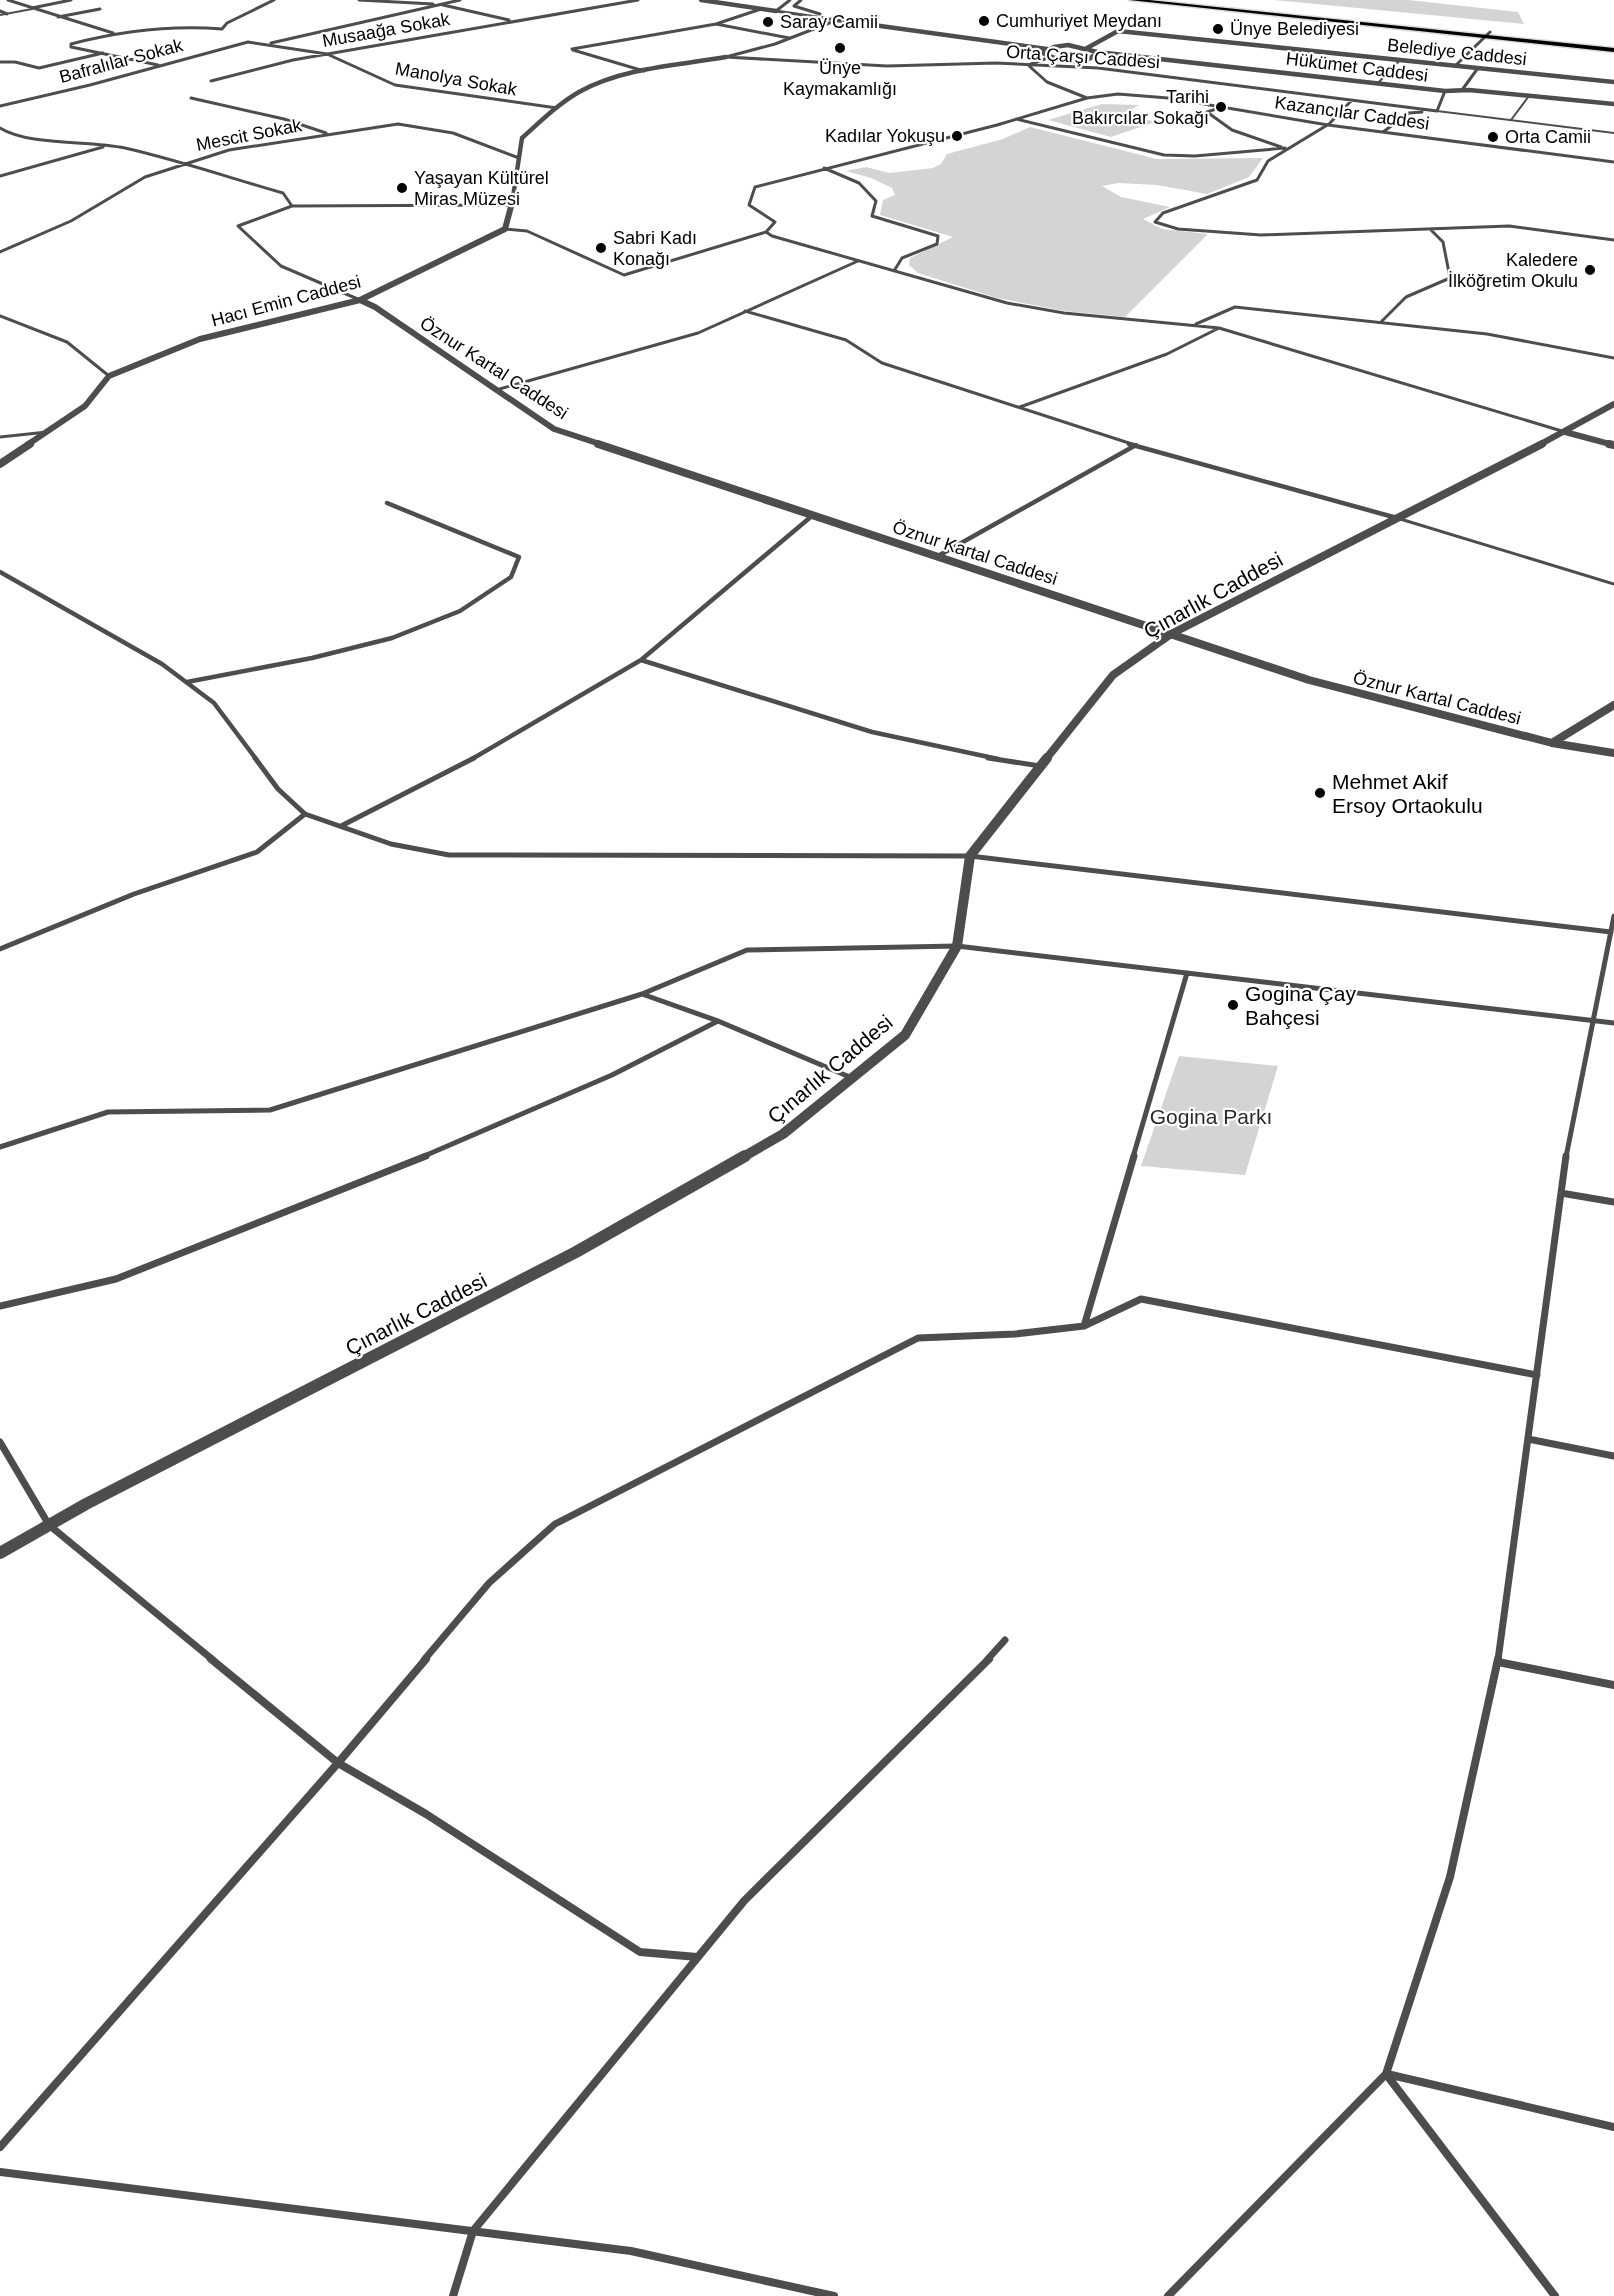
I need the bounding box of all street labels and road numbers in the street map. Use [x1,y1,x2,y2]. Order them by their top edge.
street label: Musaağa Sokak [321,9,452,51]
street label: Bafralılar Sokak [57,35,186,87]
street label: Belediye Caddesi [1386,35,1528,69]
street label: Orta Çarşı Caddesi [1005,42,1161,72]
street label: Hükümet Caddesi [1285,48,1429,86]
street label: Manolya Sokak [394,58,519,100]
street label: Kazancılar Caddesi [1273,92,1431,134]
street label: Mescit Sokak [195,115,304,155]
street label: Hacı Emin Caddesi [209,271,363,331]
street label: Öznur Kartal Caddesi [416,313,572,423]
street label: Öznur Kartal Caddesi [890,517,1060,589]
street label: Çınarlık Caddesi [1140,547,1286,643]
street label: Öznur Kartal Caddesi [1351,667,1523,729]
street label: Çınarlık Caddesi [763,1010,897,1128]
street label: Çınarlık Caddesi [342,1269,490,1359]

